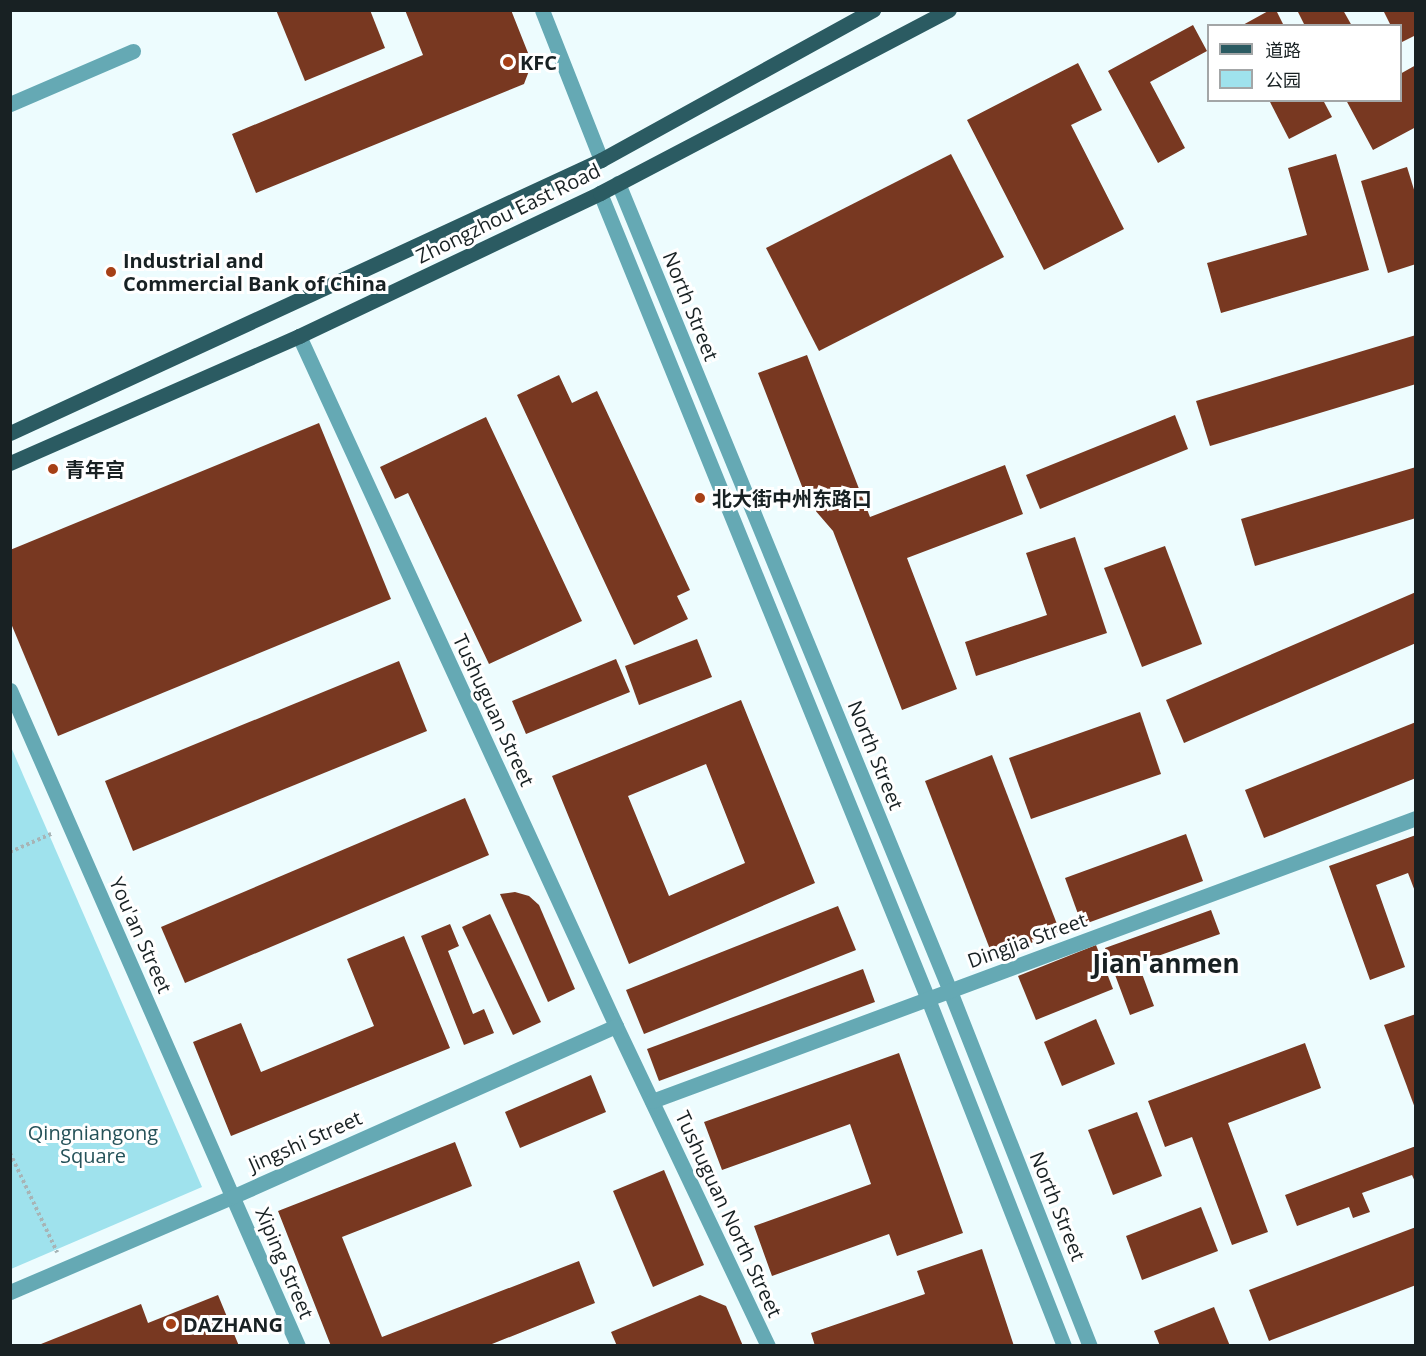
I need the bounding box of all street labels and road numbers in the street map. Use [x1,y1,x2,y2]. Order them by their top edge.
street label: Zhongzhou East Road [412,158,604,268]
street label: North Street [658,248,724,364]
street label: Tushuguan Street [448,630,540,790]
street label: North Street [843,697,909,813]
street label: You'an Street [105,873,177,997]
street label: Dingjia Street [964,907,1090,973]
street label: Jingshi Street [245,1105,365,1177]
street label: Tushuguan North Street [671,1107,787,1321]
street label: North Street [1025,1148,1091,1264]
street label: Xiping Street [251,1204,319,1322]

